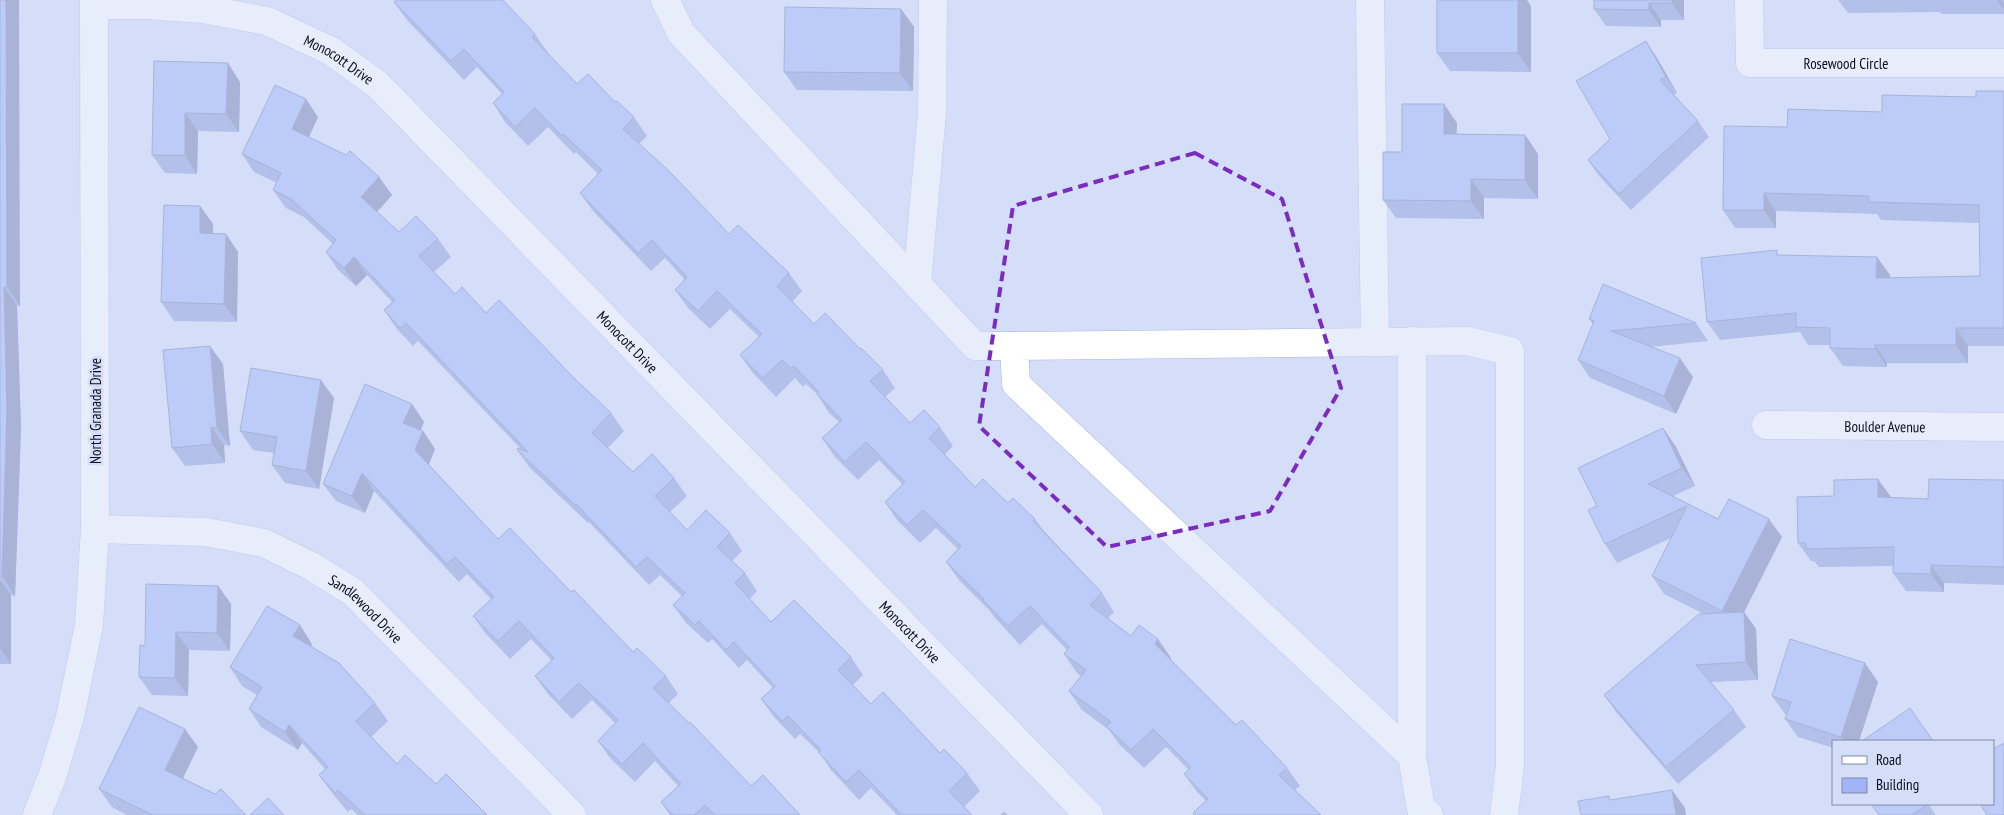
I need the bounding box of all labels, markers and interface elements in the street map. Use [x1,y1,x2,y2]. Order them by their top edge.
street label: Monocott Drive [301,30,378,88]
street label: Rosewood Circle [1804,54,1888,73]
street label: Monocott Drive [593,306,662,377]
street label: North Granada Drive [86,358,105,464]
street label: Boulder Avenue [1844,416,1926,436]
street label: Sandlewood Drive [325,570,407,647]
street label: Monocott Drive [876,597,945,667]
legend [1832,740,1994,805]
text: Road [1876,750,1902,769]
text: Building [1876,775,1919,794]

